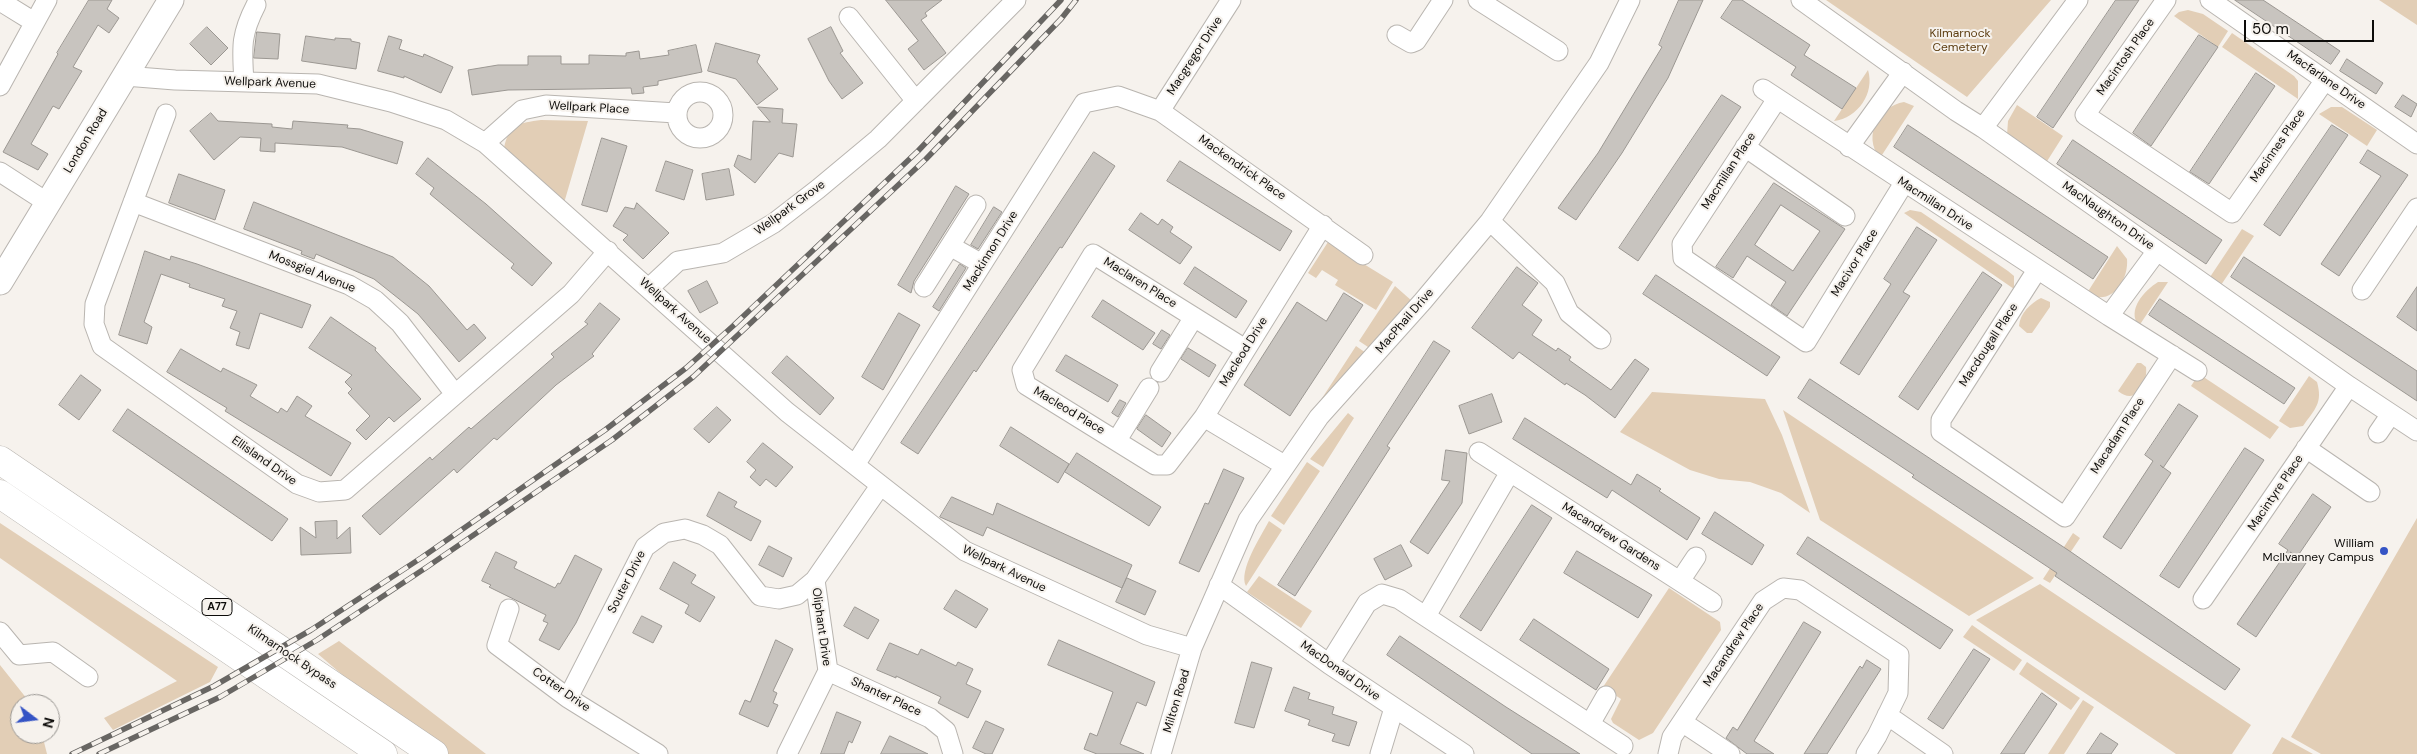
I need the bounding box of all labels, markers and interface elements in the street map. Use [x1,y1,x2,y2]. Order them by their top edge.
scale bar [2247,10,2377,42]
street label: Macgregor Drive [1164,14,1226,98]
street label: Macintosh Place [2094,16,2158,98]
text: 50 m [2252,19,2289,39]
park label: Kilmarnock Cemetery [1929,27,1991,55]
street label: Macfarlane Drive [2284,47,2368,113]
street label: Wellpark Avenue [224,74,316,92]
street label: Wellpark Place [548,99,630,117]
street label: London Road [61,106,111,176]
street label: Macinnes Place [2247,107,2309,185]
street label: Macmillan Place [1699,130,1759,212]
street label: Mackendrick Place [1195,132,1289,204]
street label: Macmillan Drive [1894,174,1976,234]
street label: Wellpark Grove [752,178,828,238]
street label: MacNaughton Drive [2059,179,2157,253]
street label: Mackinnon Drive [961,208,1021,294]
street label: Macivor Place [1828,227,1882,299]
street label: Mossgiel Avenue [267,248,357,296]
street label: Maclaren Place [1101,255,1179,311]
street label: Wellpark Avenue [636,275,714,347]
street label: MacPhail Drive [1373,286,1437,356]
street label: Macdougall Place [1957,301,2021,389]
street label: Macleod Drive [1217,315,1271,389]
street label: Macleod Place [1031,384,1107,438]
street label: Macadam Place [2088,395,2148,477]
street label: Ellisland Drive [229,433,299,489]
street label: Macintyre Place [2245,452,2307,534]
street label: Macandrew Gardens [1559,500,1663,574]
place label: William McIlvanney Campus [2263,537,2374,565]
street label: Wellpark Avenue [960,542,1048,596]
marker: William McIlvanney Campus [2378,545,2390,557]
street label: Souter Drive [605,548,649,616]
street label: Oliphant Drive [808,587,834,667]
road number: A77 [202,598,232,616]
street label: Macandrew Place [1701,601,1767,689]
street label: Kilmarnock Bypass [245,622,339,692]
street label: MacDonald Drive [1297,638,1383,704]
street label: Cotter Drive [529,665,593,715]
street label: Milton Road [1161,668,1193,734]
street label: Shanter Place [848,674,924,720]
north arrow [10,694,60,744]
text: N [39,715,59,730]

